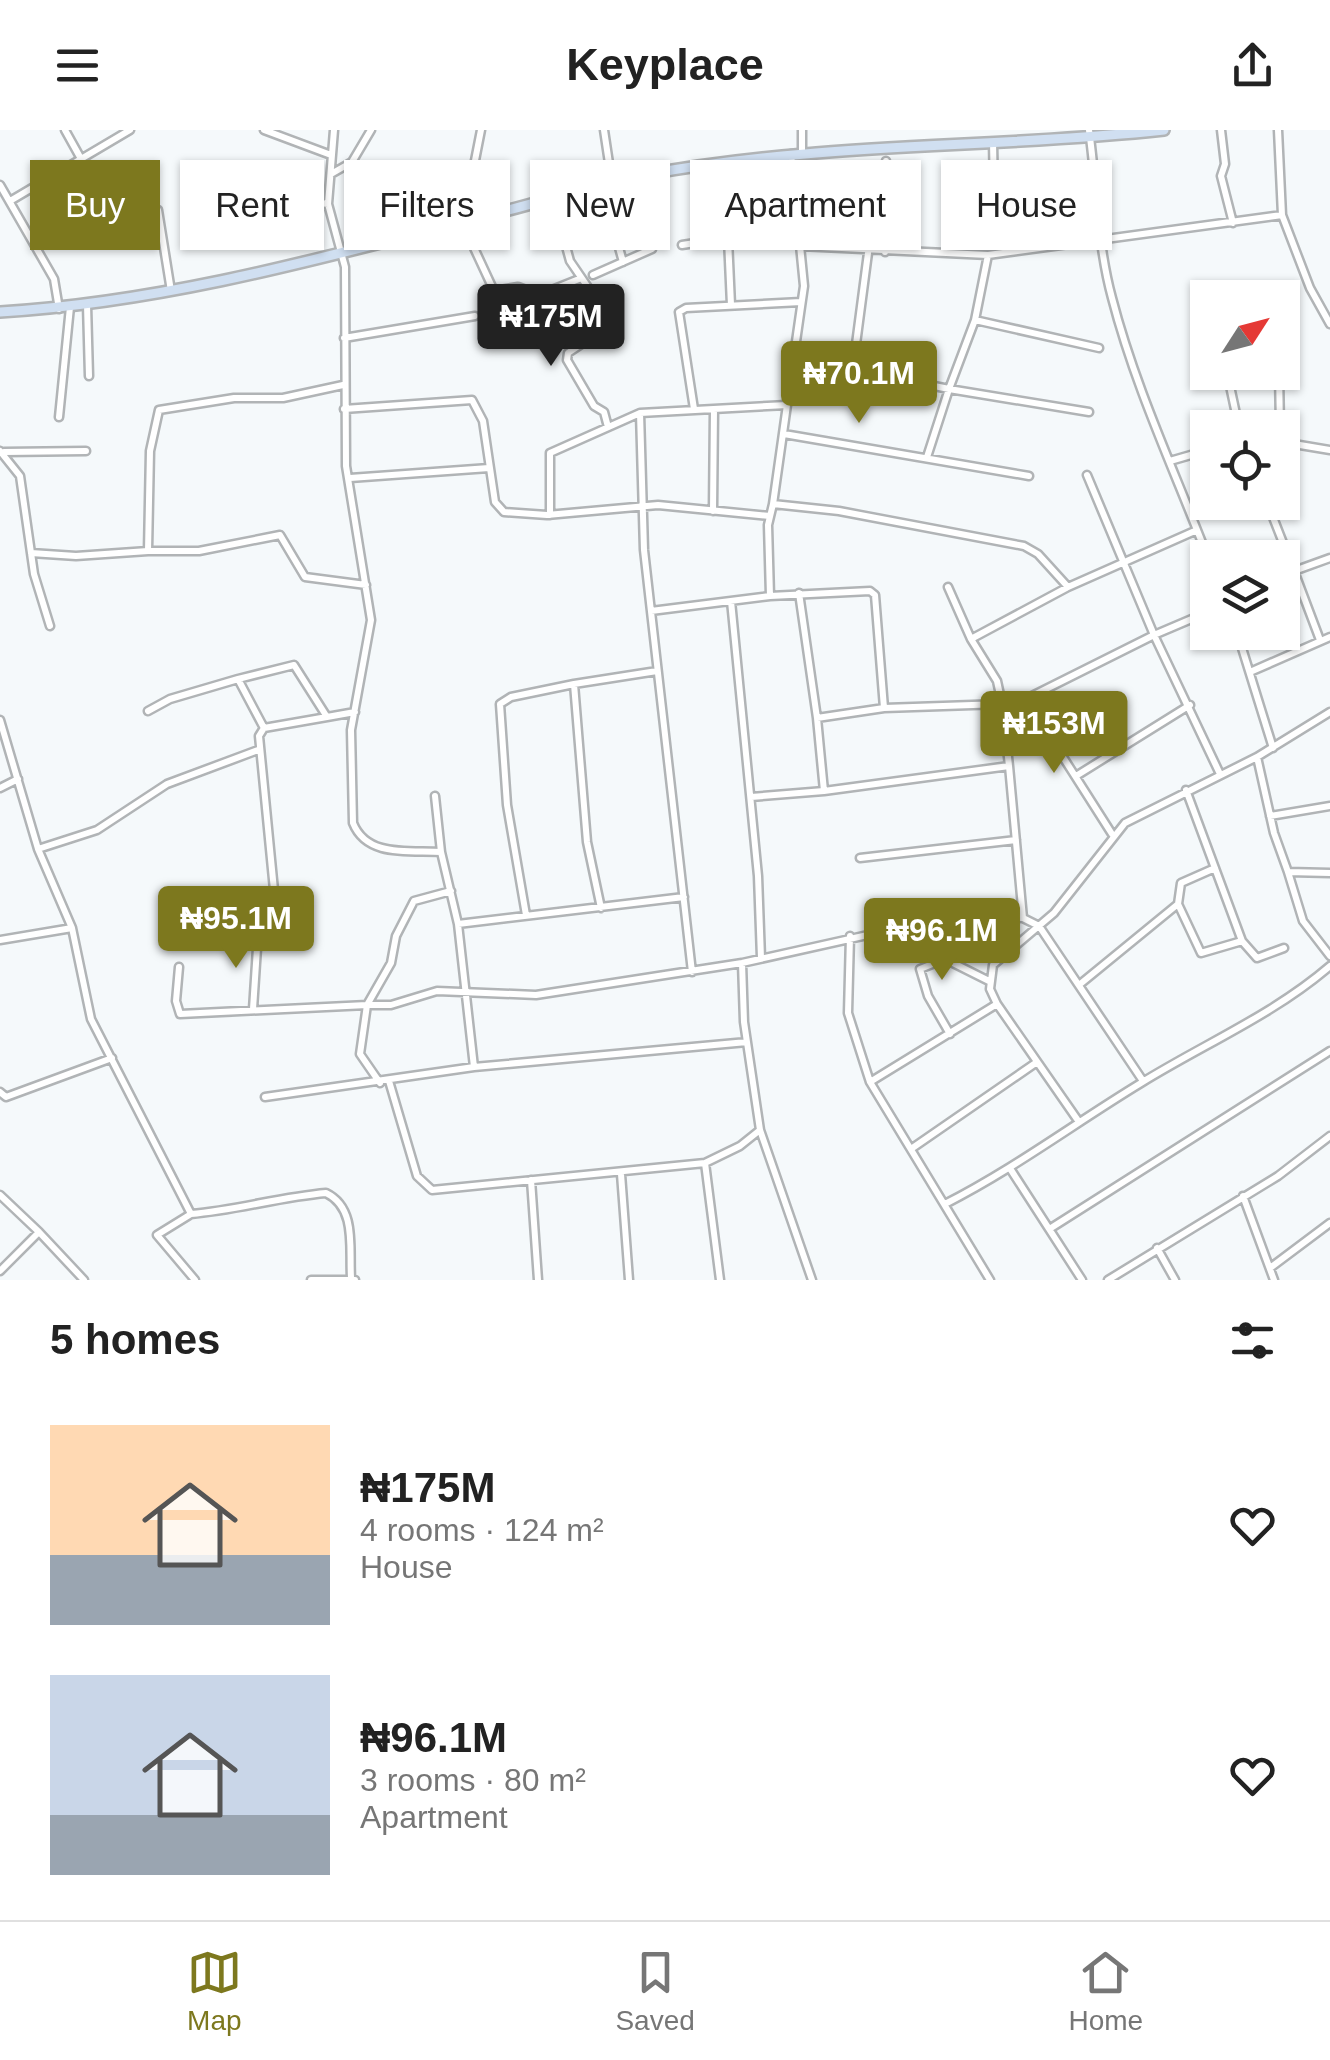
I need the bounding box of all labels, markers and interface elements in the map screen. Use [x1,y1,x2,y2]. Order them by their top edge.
icon: menu [50,38,105,93]
icon: share [1225,38,1280,93]
text: Keyplace [566,39,764,90]
chip: Buy [30,160,160,250]
chip: Rent [180,160,324,250]
chip: Filters [344,160,510,250]
chip: New [530,160,670,250]
chip: Apartment [690,160,921,250]
chip: House [941,160,1112,250]
north arrow [1190,280,1300,390]
map controls [1190,280,1300,650]
pin: ₦175M [481,284,621,369]
text: ₦175M [499,298,603,334]
pin: ₦70.1M [778,341,940,426]
text: ₦70.1M [803,355,915,391]
button: locate [1190,410,1300,520]
button: layers [1190,540,1300,650]
pin: ₦153M [984,691,1124,776]
text: ₦153M [1002,705,1106,741]
pin: ₦95.1M [155,886,317,971]
pin: ₦96.1M [861,898,1023,983]
text: ₦95.1M [180,900,292,936]
text: ₦96.1M [886,912,998,948]
icon: filters [1225,1313,1280,1368]
text: 5 homes [50,1316,220,1363]
text: ₦175M [360,1464,495,1511]
icon: home [130,1465,250,1585]
icon: heart [1225,1498,1280,1553]
text: 4 rooms · 124 m² [360,1512,604,1548]
text: House [360,1549,453,1585]
text: ₦96.1M [360,1714,507,1761]
icon: home [130,1715,250,1835]
icon: heart [1225,1748,1280,1803]
text: 3 rooms · 80 m² [360,1762,586,1798]
text: Apartment [360,1799,508,1835]
tab: Map [187,1945,242,2037]
tab: Saved [615,1945,695,2037]
tab: Home [1068,1945,1143,2037]

